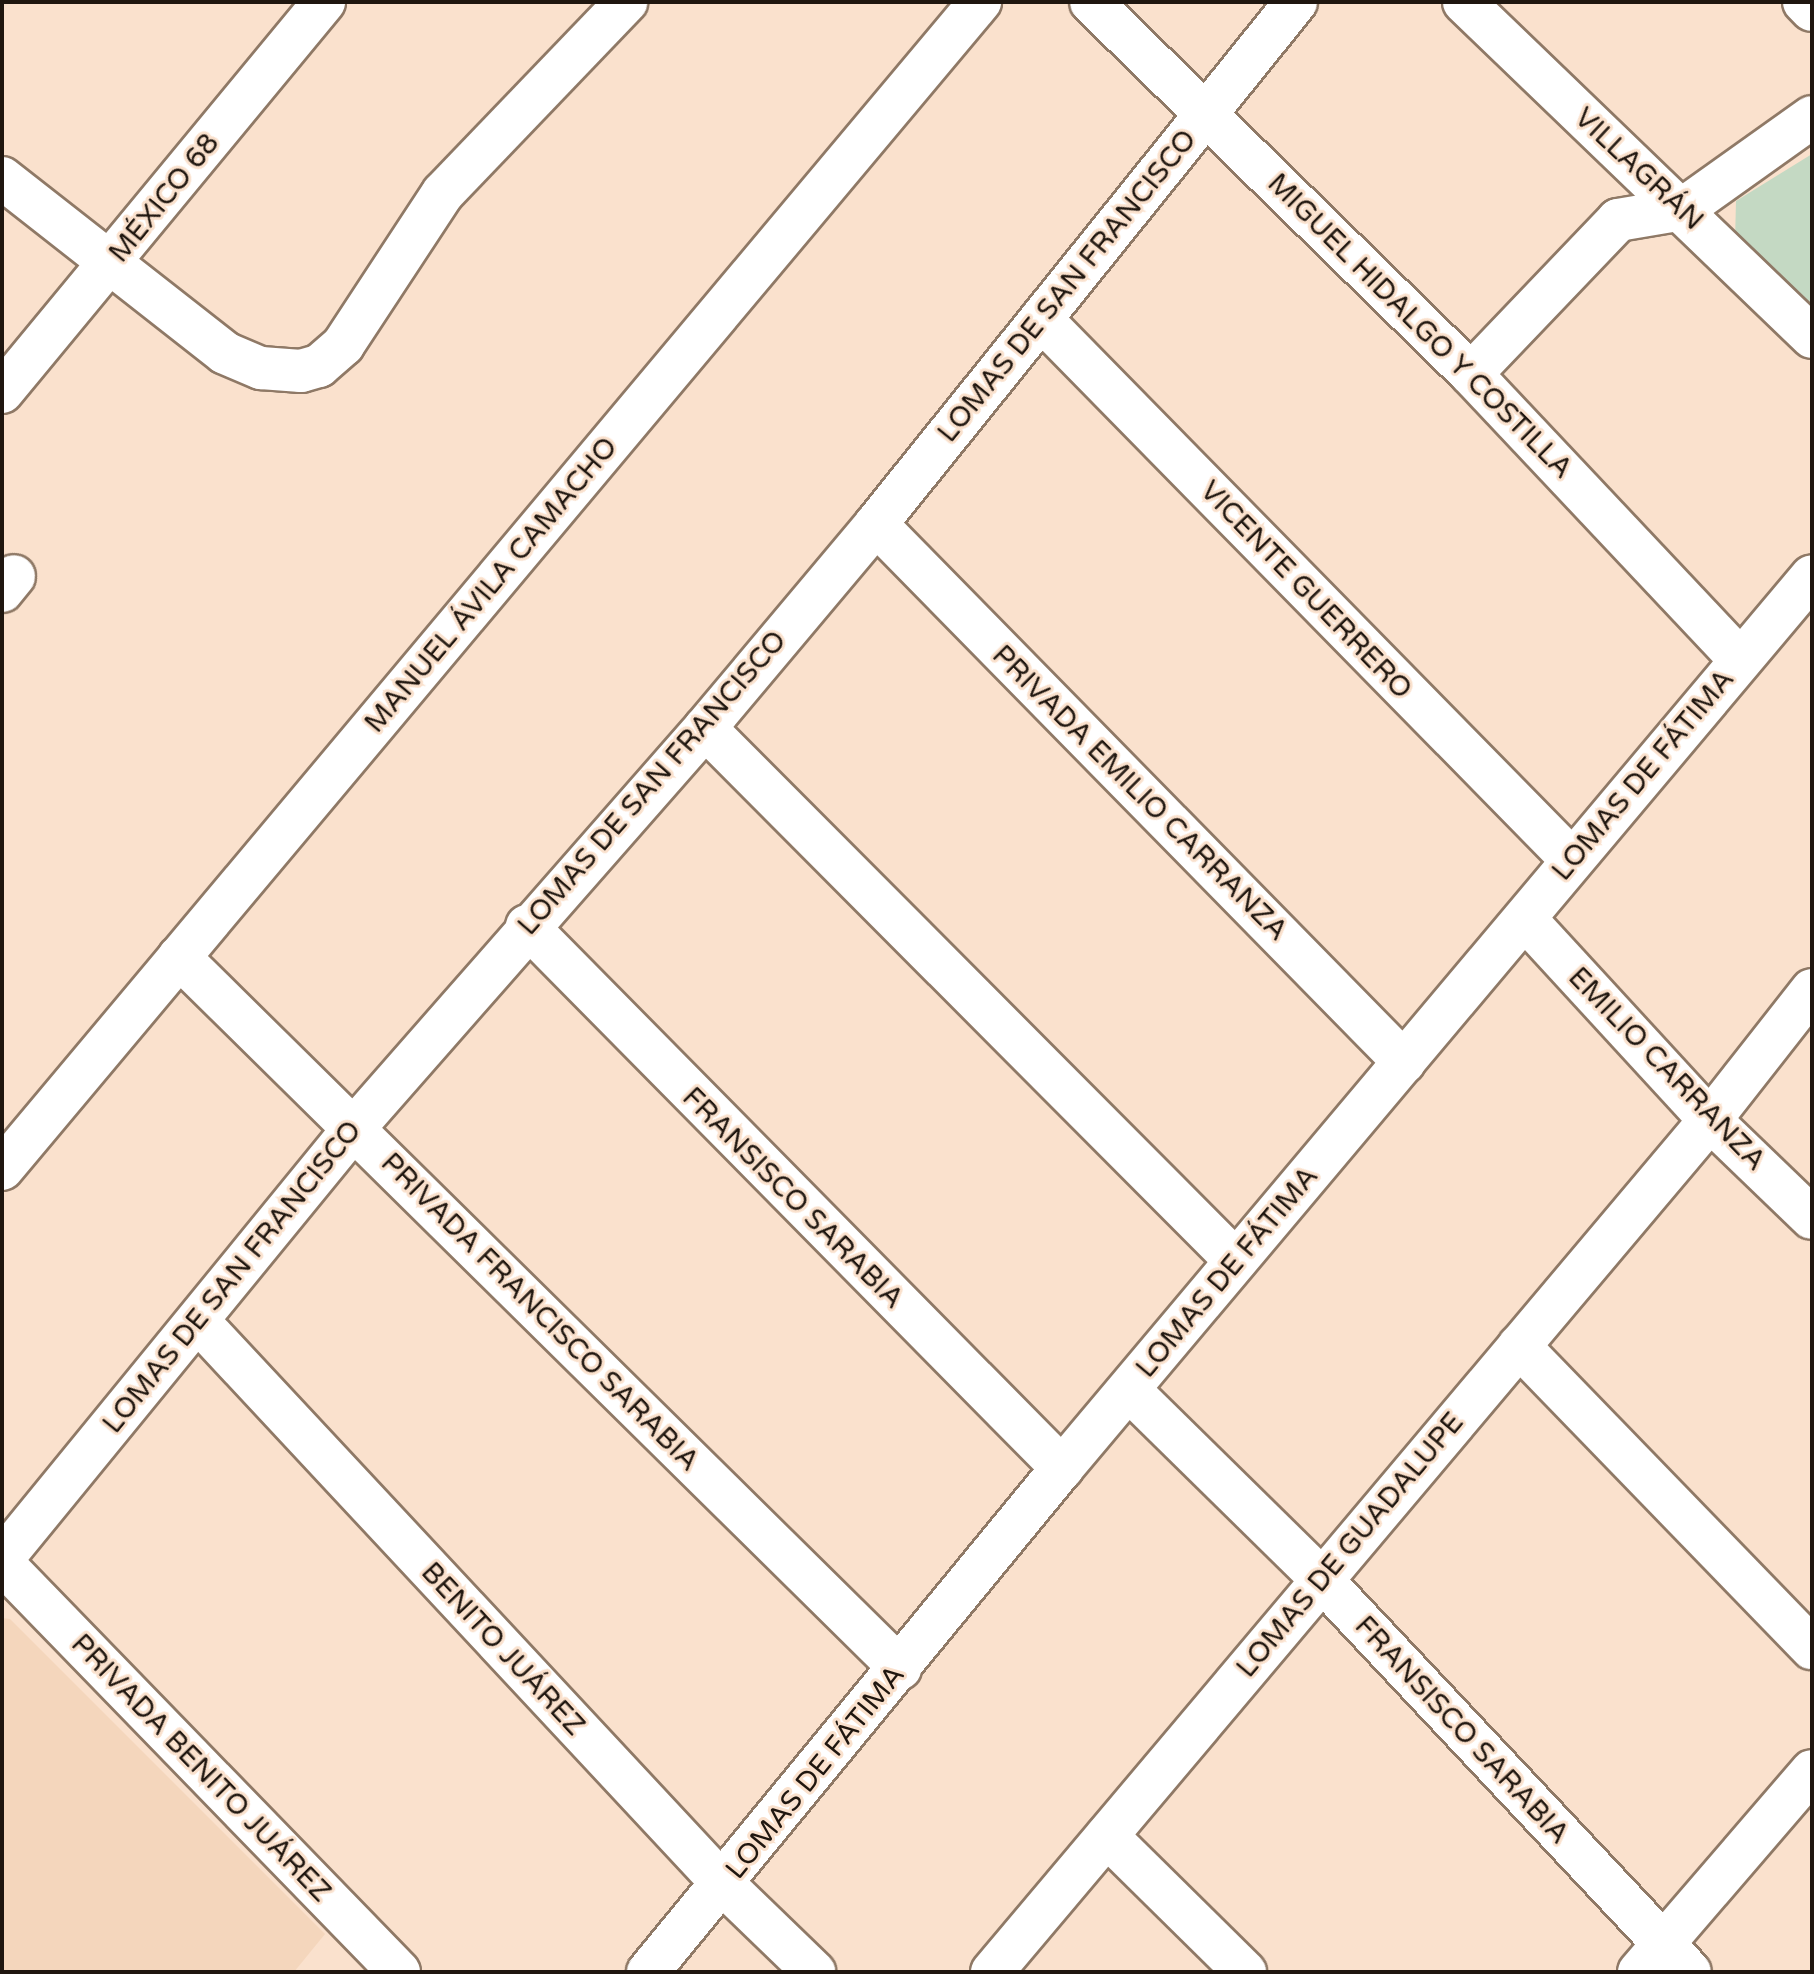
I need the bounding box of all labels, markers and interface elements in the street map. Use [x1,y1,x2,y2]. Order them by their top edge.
street label: VILLAGRÁN [1568,101,1710,237]
street label: LOMAS DE SAN FRANCISCO [931,123,1203,449]
street label: MÉXICO 68 [102,127,226,269]
street label: MIGUEL HIDALGO Y COSTILLA [1261,167,1579,485]
street label: MANUEL ÁVILA CAMACHO [358,431,624,739]
street label: VICENTE GUERRERO [1193,474,1419,706]
street label: LOMAS DE SAN FRANCISCO [511,624,793,942]
street label: PRIVADA EMILIO CARRANZA [985,638,1295,948]
street label: LOMAS DE FÁTIMA [1545,663,1741,887]
street label: EMILIO CARRANZA [1561,960,1773,1178]
street label: FRANSISCO SARABIA [675,1080,911,1316]
street label: LOMAS DE SAN FRANCISCO [96,1114,368,1440]
street label: PRIVADA FRANCISCO SARABIA [374,1146,706,1478]
street label: LOMAS DE FÁTIMA [1129,1160,1325,1384]
street label: LOMAS DE GUADALUPE [1229,1406,1471,1684]
street label: BENITO JUÁREZ [414,1555,592,1743]
street label: FRANSISCO SARABIA [1348,1609,1576,1851]
street label: PRIVADA BENITO JUÁREZ [64,1627,338,1909]
street label: LOMAS DE FÁTIMA [718,1658,912,1886]

